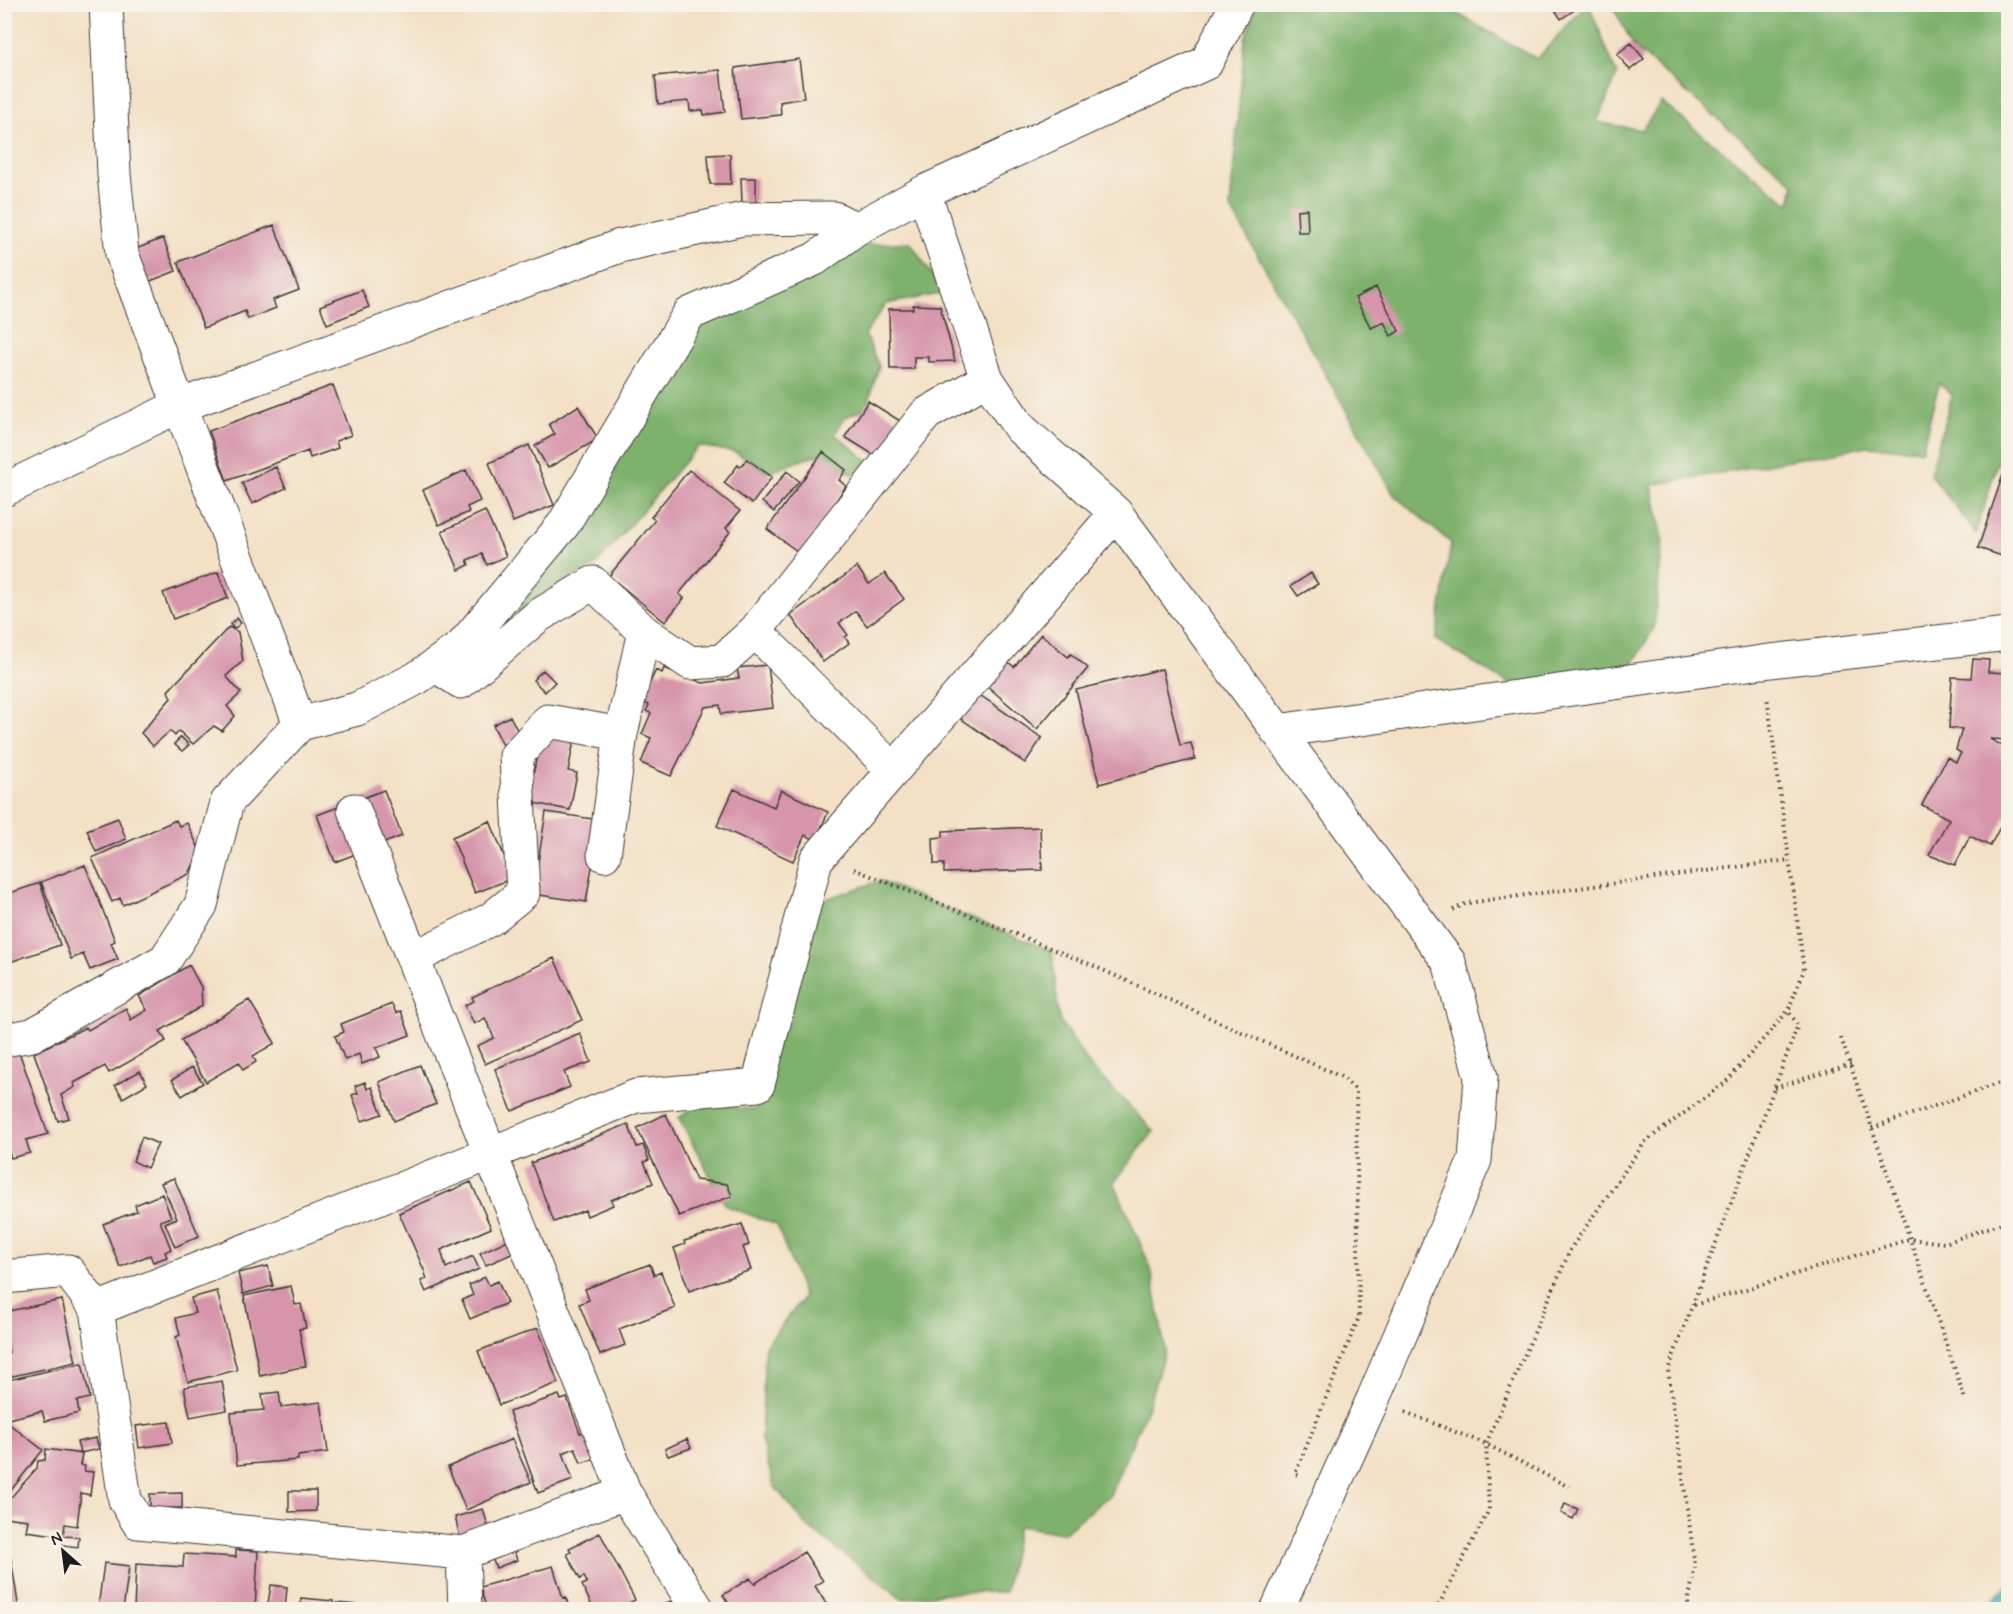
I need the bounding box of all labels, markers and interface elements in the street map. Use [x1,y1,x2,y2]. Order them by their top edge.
north arrow [33,1521,93,1581]
text: N [47,1527,66,1551]

